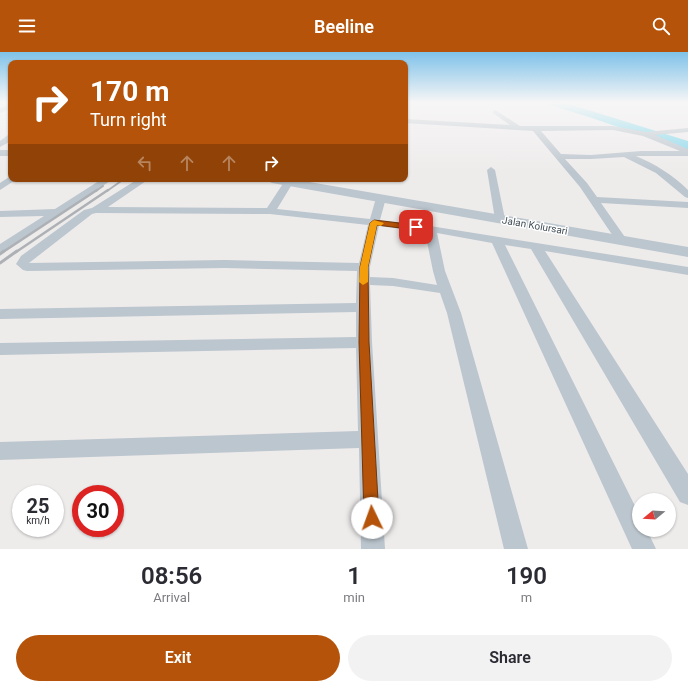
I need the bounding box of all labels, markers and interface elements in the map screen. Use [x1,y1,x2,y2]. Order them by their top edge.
icon: menu [16,15,38,37]
icon: search [650,15,672,37]
text: Beeline [314,16,374,37]
text: 170 m [90,75,169,108]
icon: right [24,76,76,128]
text: Turn right [90,109,167,130]
icon: left [134,152,156,174]
icon: ahead [176,152,198,174]
icon: ahead [218,152,240,174]
icon: right [260,152,282,174]
pin [399,210,433,244]
street label: Jalan Kolursari [501,214,569,237]
icon: arrive [405,216,427,238]
speed limit sign: 30 [72,485,124,537]
north arrow [632,493,676,537]
map controls [632,493,676,537]
text: 25 [27,494,49,518]
position arrow [351,497,393,539]
text: km/h [26,515,50,526]
text: 08:56 [141,562,202,590]
text: 1 [347,562,361,590]
text: 190 [506,562,547,590]
text: Arrival [153,590,190,605]
text: min [343,590,365,605]
text: m [521,590,532,605]
button: Exit [16,635,340,681]
button: Share [348,635,672,681]

